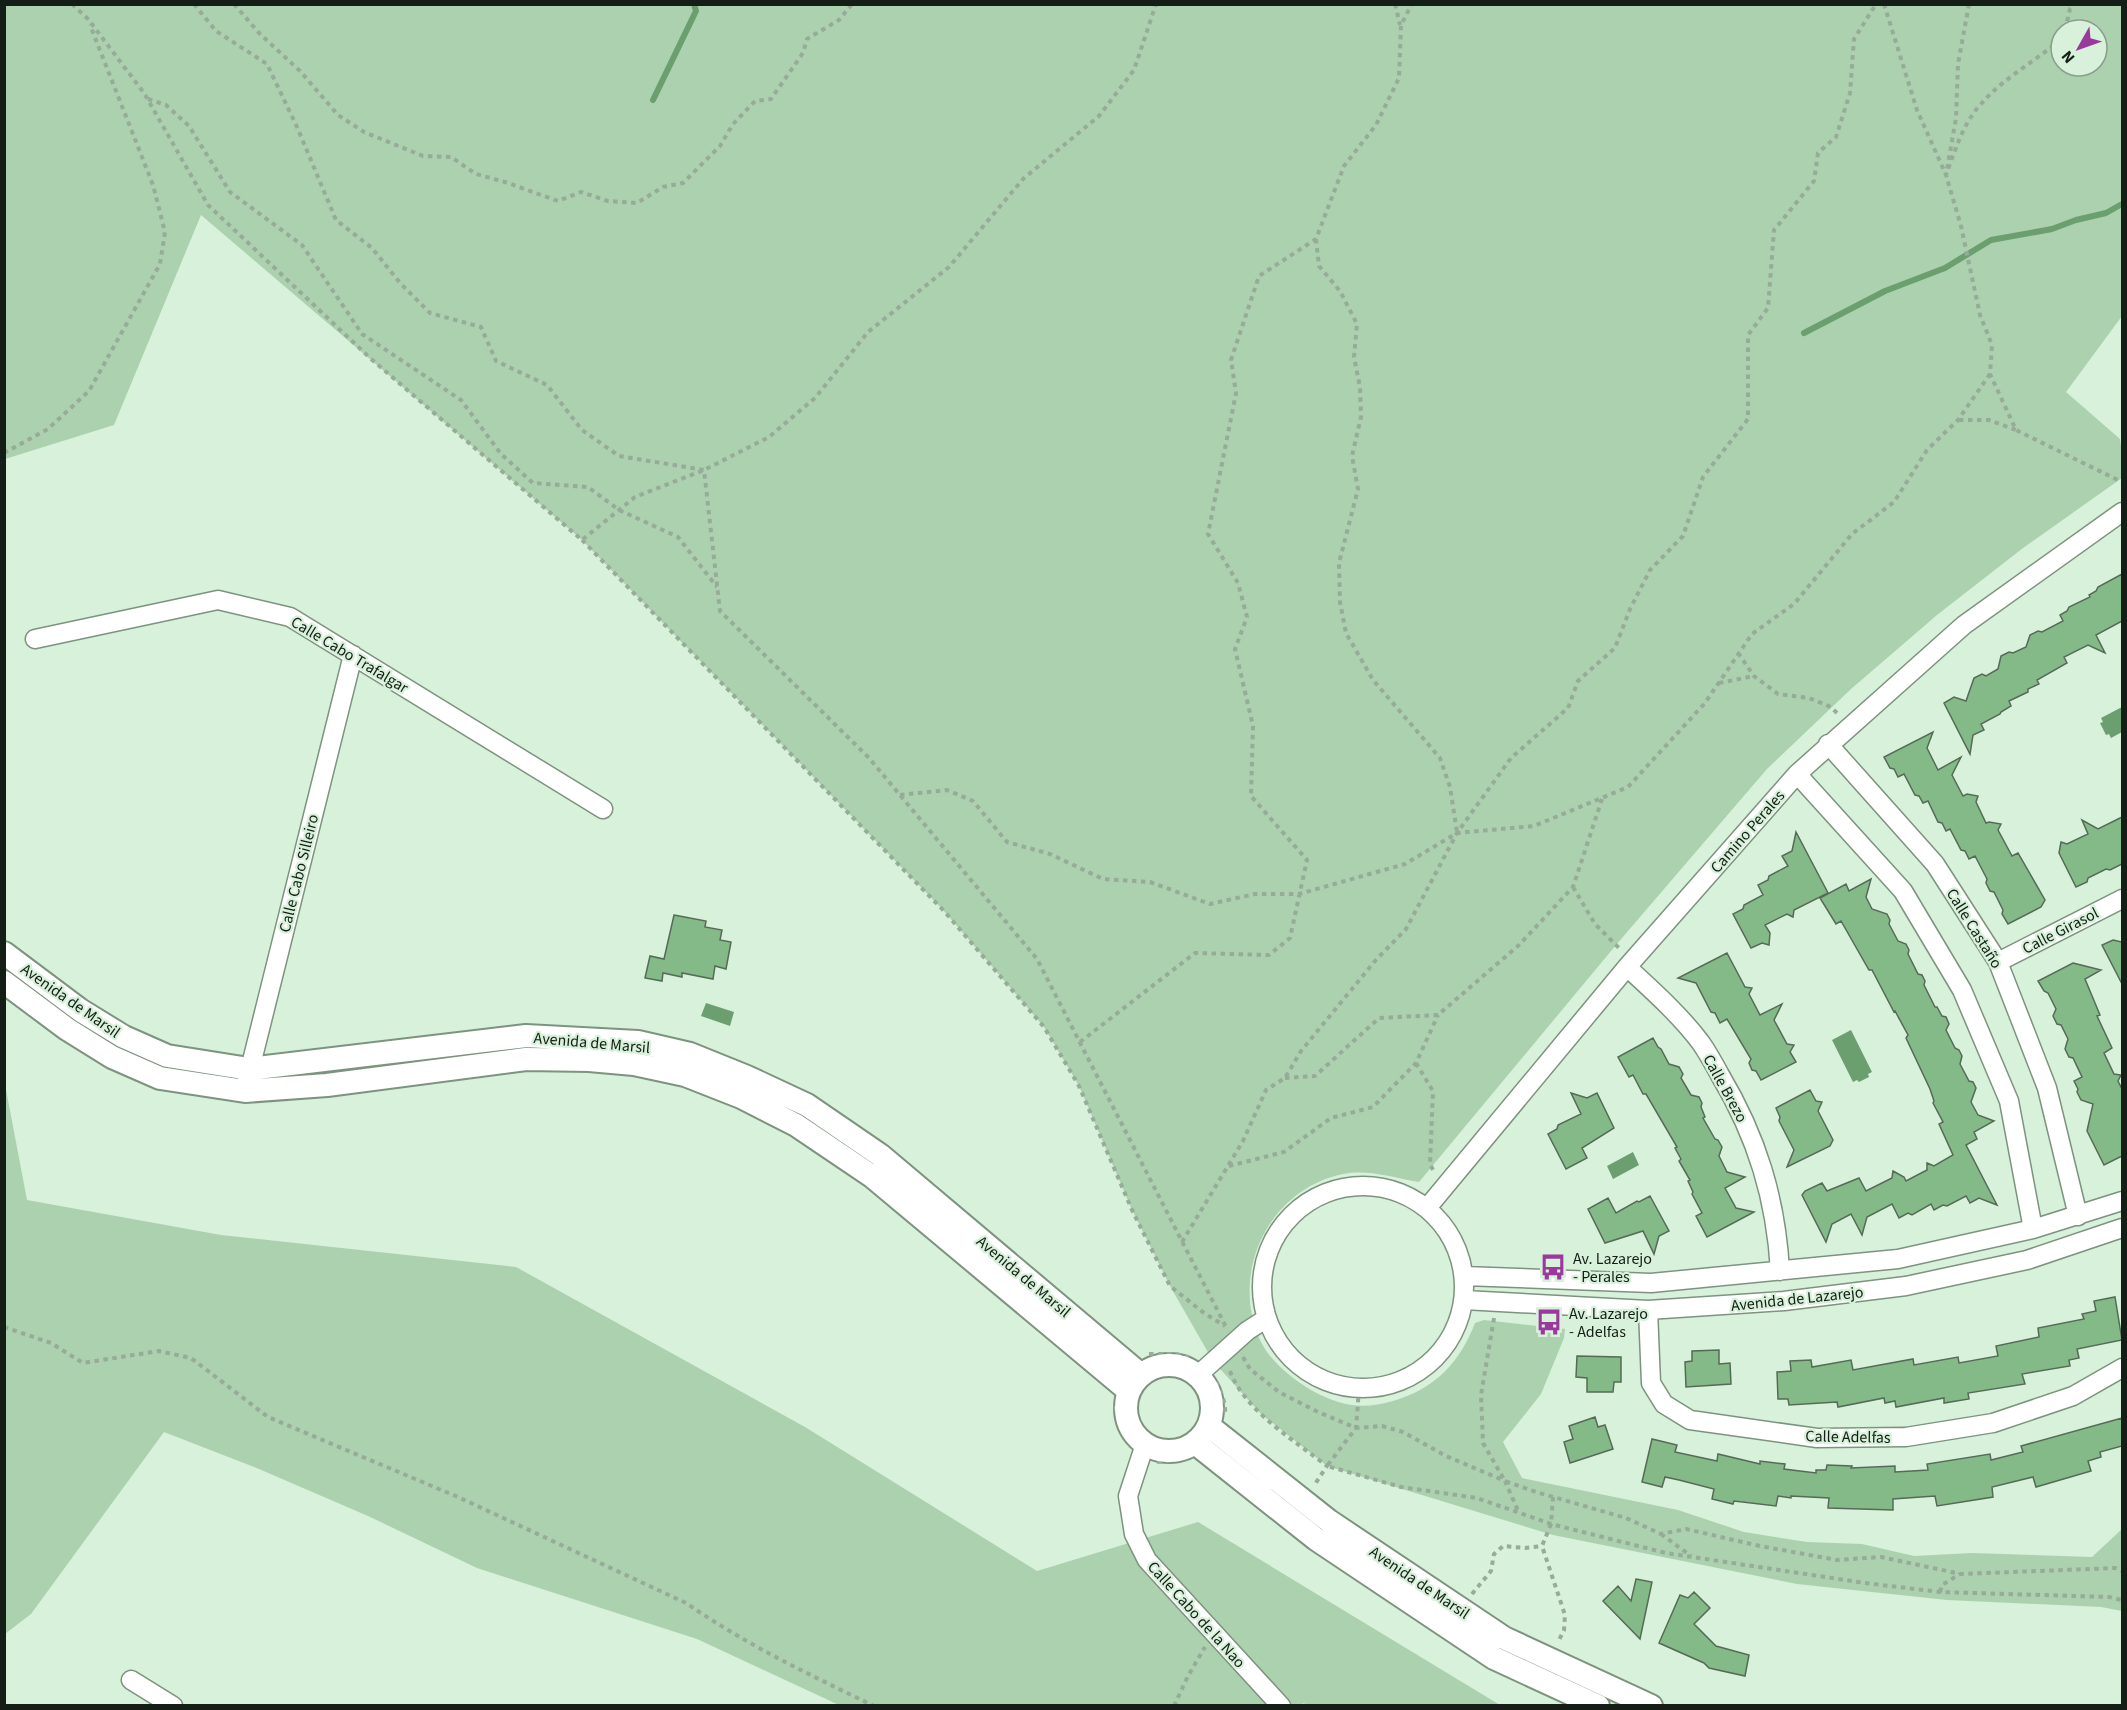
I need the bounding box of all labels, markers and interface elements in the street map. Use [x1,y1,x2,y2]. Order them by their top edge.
north arrow [2049,18,2109,78]
text: N [2056,46,2080,68]
street label: Calle Cabo Trafalgar [287,611,413,699]
street label: Camino Perales [1705,785,1790,878]
street label: Calle Cabo Silleiro [274,812,324,935]
street label: Calle Castaño [1941,884,2007,973]
street label: Calle Girasol [2018,902,2102,960]
street label: Avenida de Marsil [16,958,125,1043]
street label: Avenida de Marsil [533,1027,651,1059]
street label: Calle Brezo [1697,1051,1753,1126]
street label: Avenida de Marsil [972,1231,1075,1323]
place label: Av. Lazarejo - Perales [1573,1248,1652,1288]
bus stop icon: Av. Lazarejo - Perales [1538,1252,1568,1282]
street label: Avenida de Lazarejo [1730,1281,1864,1317]
place label: Av. Lazarejo - Adelfas [1569,1303,1648,1343]
bus stop icon: Av. Lazarejo - Adelfas [1534,1307,1564,1337]
street label: Calle Adelfas [1805,1425,1891,1449]
street label: Avenida de Marsil [1365,1541,1474,1625]
street label: Calle Cabo de la Nao [1142,1556,1250,1673]

